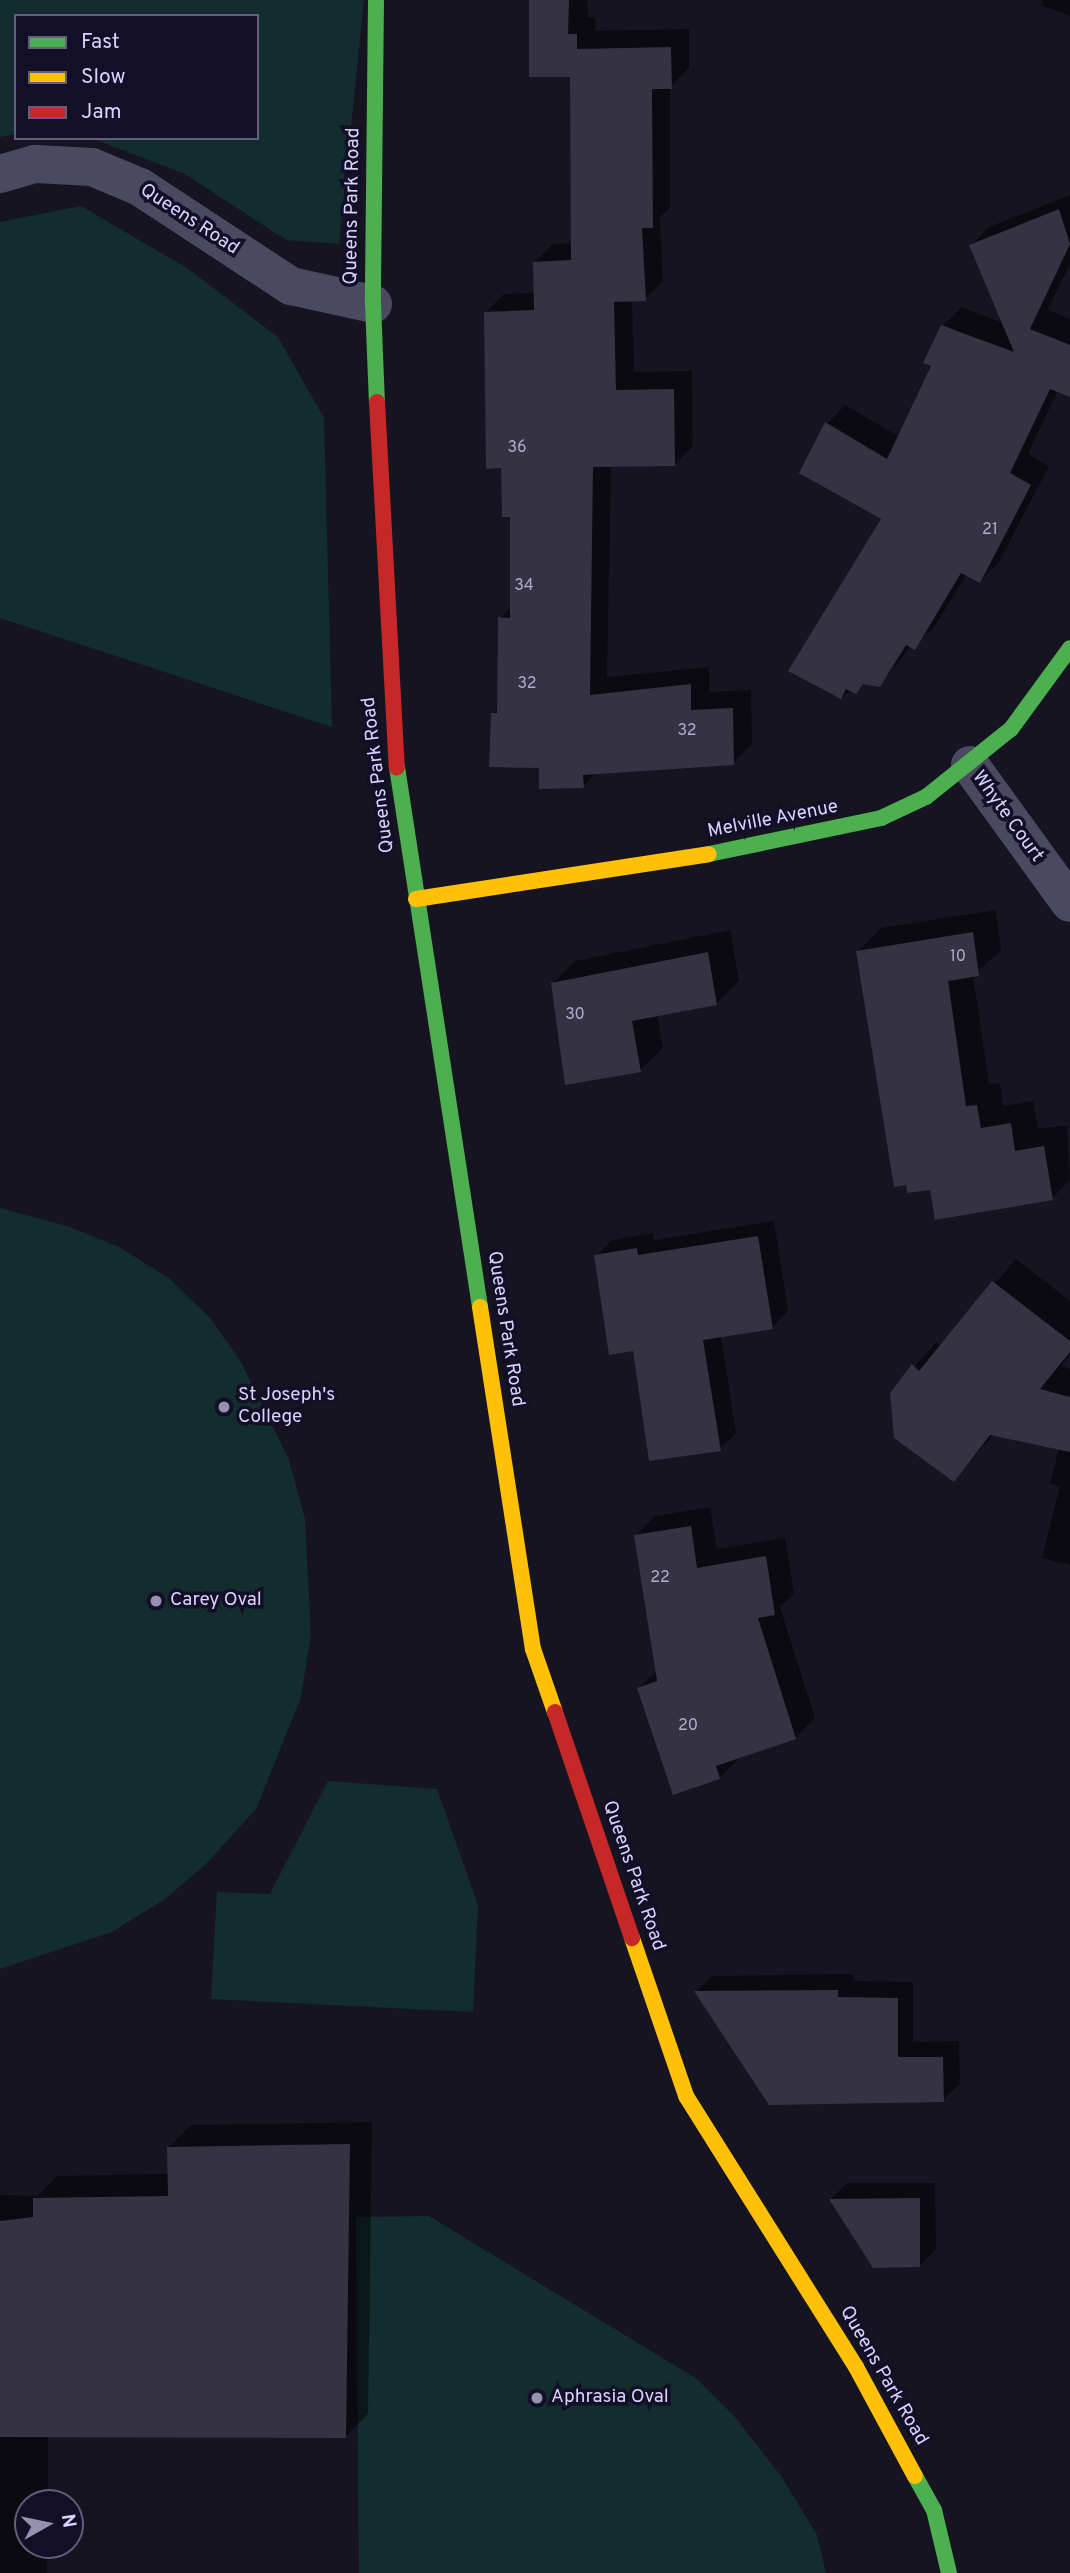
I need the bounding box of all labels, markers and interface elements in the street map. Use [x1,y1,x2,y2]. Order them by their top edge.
legend [14,14,259,140]
text: Fast [81,29,120,56]
text: Slow [81,64,126,91]
text: Jam [81,99,122,126]
street label: Queens Park Road [340,127,366,285]
street label: Queens Road [135,180,243,260]
house number: 36 [507,438,527,458]
house number: 21 [982,520,998,540]
house number: 34 [514,576,534,596]
house number: 32 [517,674,537,694]
street label: Queens Park Road [358,696,400,854]
house number: 32 [677,721,697,741]
street label: Whyte Court [966,767,1048,867]
street label: Melville Avenue [705,796,841,844]
house number: 10 [950,947,966,967]
house number: 30 [565,1005,585,1025]
street label: Queens Park Road [481,1250,529,1408]
place label: St Joseph's College [238,1385,335,1429]
marker: St Joseph's College [216,1399,232,1415]
house number: 22 [650,1568,670,1588]
place label: Carey Oval [170,1590,262,1612]
marker: Carey Oval [148,1593,164,1609]
house number: 20 [678,1716,698,1736]
street label: Queens Park Road [597,1798,669,1954]
street label: Queens Park Road [834,2302,932,2450]
place label: Aphrasia Oval [551,2387,669,2409]
marker: Aphrasia Oval [529,2390,545,2406]
north arrow [14,2489,84,2559]
text: N [55,2512,81,2530]

